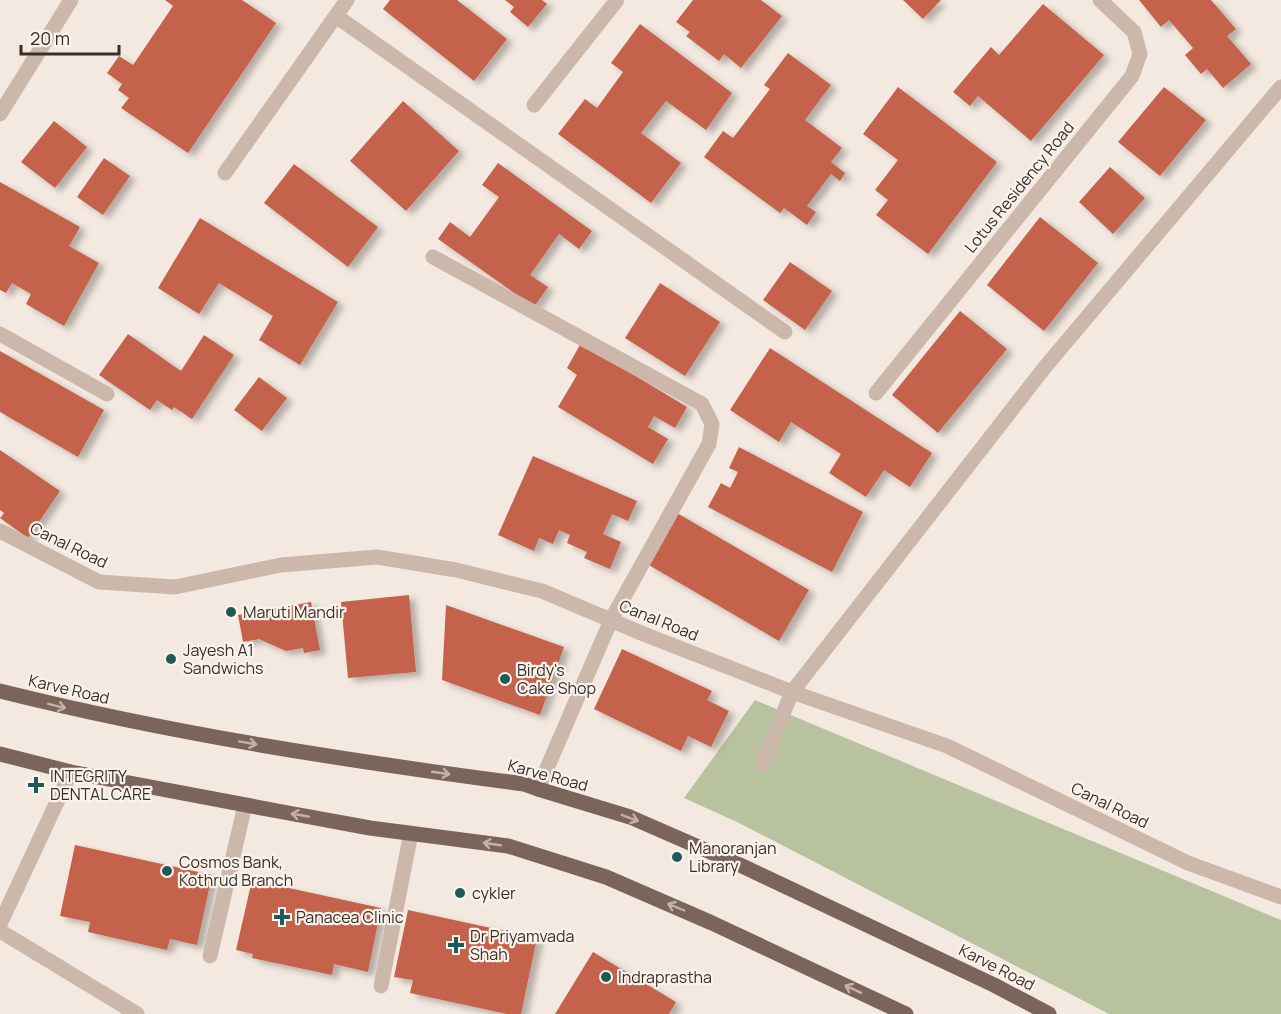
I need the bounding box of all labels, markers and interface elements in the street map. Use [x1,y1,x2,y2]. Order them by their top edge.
scale bar [21,18,118,56]
text: 20 m [30,26,70,50]
street label: Lotus Residency Road [959,117,1079,257]
street label: Canal Road [27,517,111,573]
street label: Canal Road [616,594,702,646]
place label: Maruti Mandir [243,601,345,623]
marker: Maruti Mandir [224,605,238,619]
place label: Jayesh A1 Sandwichs [183,639,263,679]
marker: Jayesh A1 Sandwichs [164,652,178,666]
place label: Birdy's Cake Shop [517,659,596,699]
street label: Karve Road [26,669,112,709]
marker: Birdy's Cake Shop [498,672,512,686]
one-way arrow [47,700,66,712]
one-way arrow [238,737,258,748]
street label: Karve Road [505,754,591,796]
place label: INTEGRITY DENTAL CARE [50,765,151,805]
one-way arrow [430,768,450,779]
marker: INTEGRITY DENTAL CARE [27,776,45,794]
street label: Canal Road [1068,777,1152,833]
one-way arrow [290,809,310,820]
one-way arrow [620,813,639,824]
place label: Manoranjan Library [689,837,777,877]
one-way arrow [483,838,503,849]
marker: Manoranjan Library [670,850,684,864]
place label: Cosmos Bank, Kothrud Branch [179,851,293,891]
marker: Cosmos Bank, Kothrud Branch [160,864,174,878]
place label: cykler [472,882,516,904]
marker: cykler [453,886,467,900]
one-way arrow [668,901,686,912]
place label: Panacea Clinic [296,906,404,928]
marker: Panacea Clinic [273,908,291,926]
place label: Dr Priyamvada Shah [470,925,574,965]
marker: Dr Priyamvada Shah [447,936,465,954]
street label: Karve Road [955,938,1039,996]
place label: Indraprastha [618,966,712,988]
marker: Indraprastha [599,970,613,984]
one-way arrow [845,983,863,995]

